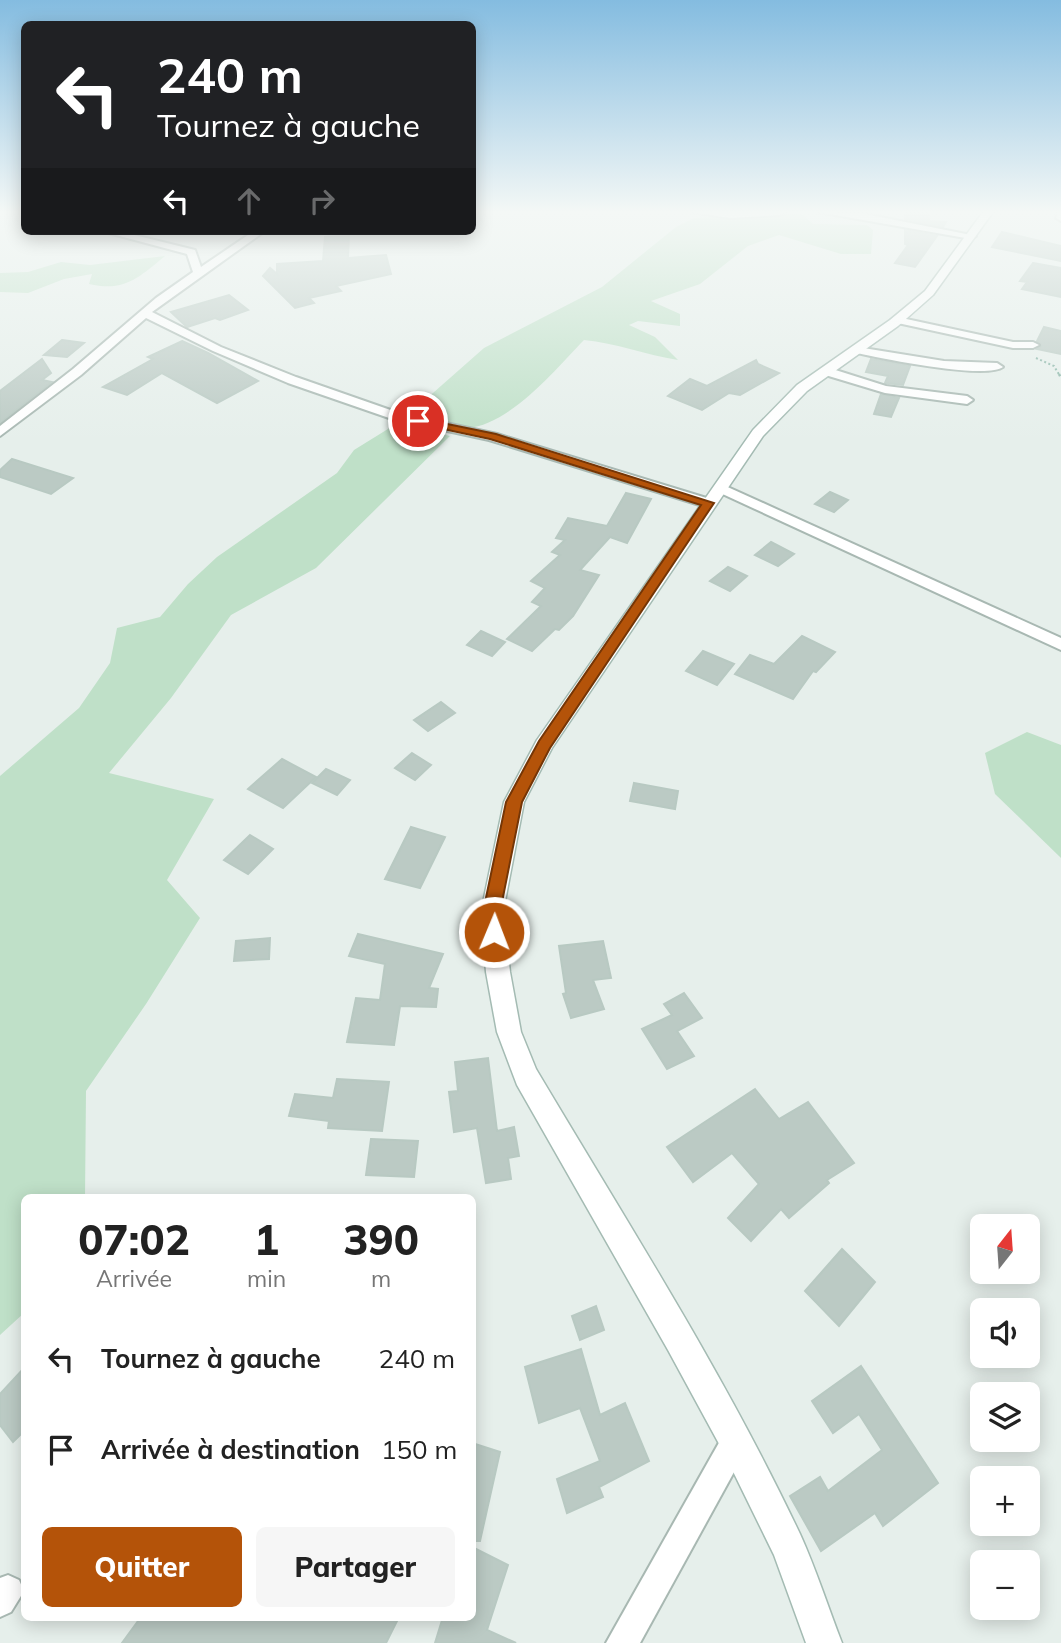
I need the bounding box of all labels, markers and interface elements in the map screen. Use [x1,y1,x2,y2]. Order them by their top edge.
text: 240 m [157,44,303,105]
icon: left [42,49,133,140]
text: Tournez à gauche [157,105,420,145]
icon: left [157,182,195,220]
icon: ahead [230,182,268,220]
icon: right [303,182,341,220]
pin [388,391,448,451]
icon: arrive [399,402,437,440]
position arrow [457,895,531,969]
text: 07:02 [78,1213,190,1266]
text: 1 [254,1213,279,1266]
text: 390 [343,1213,419,1266]
north arrow [970,1214,1040,1284]
map controls [970,1214,1040,1620]
text: Arrivée [96,1264,172,1293]
text: min [247,1264,286,1293]
text: m [371,1264,391,1293]
button: sound [970,1298,1040,1368]
icon: left [42,1340,80,1378]
text: Tournez à gauche [101,1342,321,1375]
text: 240 m [379,1342,455,1375]
button: layers [970,1382,1040,1452]
icon: arrive [42,1431,80,1469]
text: Arrivée à destination [101,1433,360,1466]
text: 150 m [381,1433,457,1466]
button: + [970,1466,1040,1536]
button: Quitter [42,1527,242,1607]
button: Partager [256,1527,455,1607]
button: − [970,1550,1040,1620]

